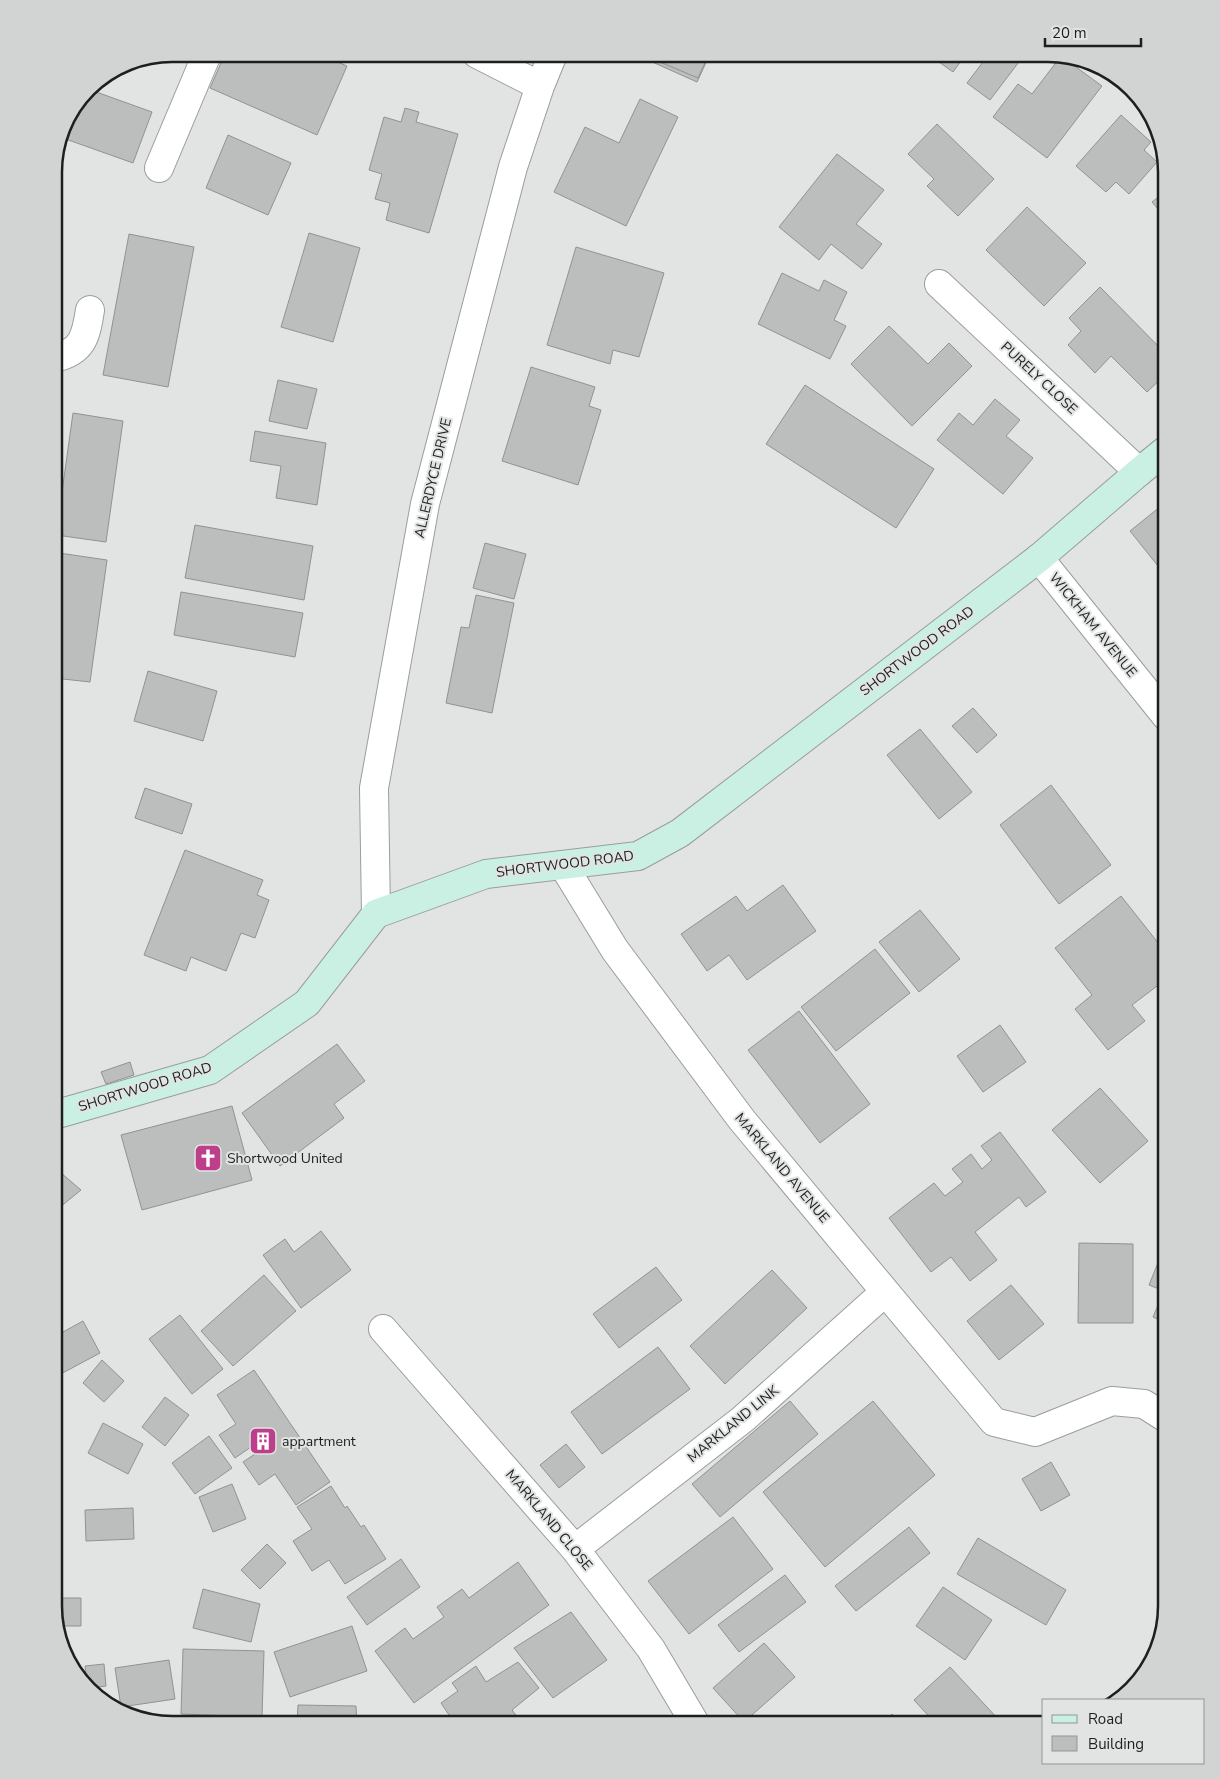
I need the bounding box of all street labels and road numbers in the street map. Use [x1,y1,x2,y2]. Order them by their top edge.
street label: PURELY CLOSE [996,337,1082,419]
street label: ALLERDYCE DRIVE [410,416,456,540]
street label: WICKHAM AVENUE [1045,569,1141,681]
street label: SHORTWOOD ROAD [856,602,978,700]
street label: SHORTWOOD ROAD [495,846,635,882]
street label: SHORTWOOD ROAD [76,1058,214,1116]
street label: MARKLAND AVENUE [730,1109,834,1227]
street label: MARKLAND LINK [683,1381,783,1467]
street label: MARKLAND CLOSE [501,1466,597,1574]

